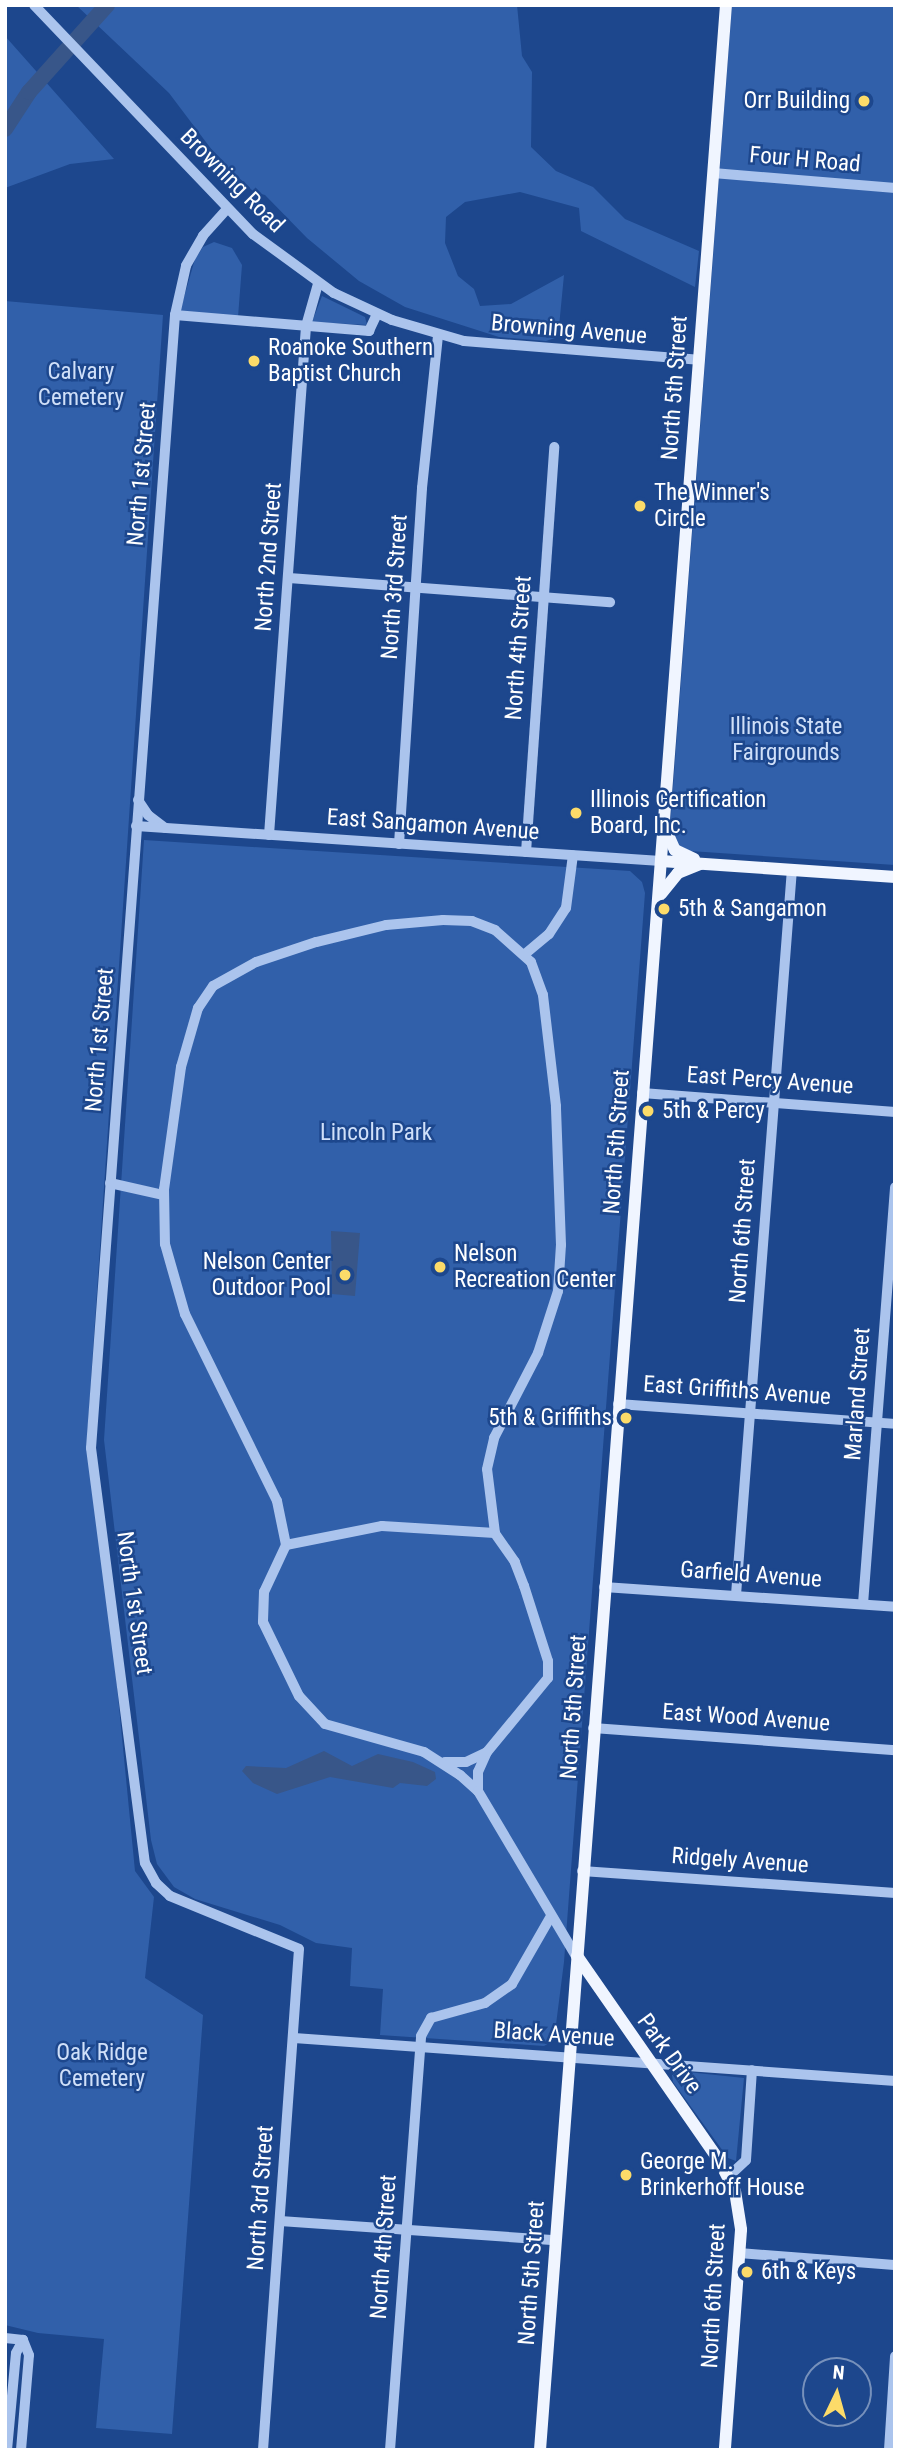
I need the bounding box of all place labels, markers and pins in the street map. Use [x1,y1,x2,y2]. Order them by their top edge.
place label: Orr Building [743,87,850,115]
marker: Orr Building [856,93,872,109]
place label: Roanoke Southern Baptist Church [268,334,433,388]
marker: Roanoke Southern Baptist Church [246,353,262,369]
place label: The Winner's Circle [654,479,770,533]
marker: The Winner's Circle [632,498,648,514]
place label: Illinois Certification Board, Inc. [590,786,766,840]
marker: Illinois Certification Board, Inc. [568,805,584,821]
place label: 5th & Sangamon [678,895,827,923]
marker: 5th & Sangamon [656,901,672,917]
place label: 5th & Percy [662,1097,765,1125]
marker: 5th & Percy [640,1103,656,1119]
place label: Nelson Recreation Center [454,1240,616,1294]
place label: Nelson Center Outdoor Pool [203,1248,331,1302]
marker: Nelson Recreation Center [432,1259,448,1275]
marker: Nelson Center Outdoor Pool [337,1267,353,1283]
place label: 5th & Griffiths [488,1404,612,1432]
marker: 5th & Griffiths [618,1410,634,1426]
place label: George M. Brinkerhoff House [640,2148,805,2202]
marker: George M. Brinkerhoff House [618,2167,634,2183]
place label: 6th & Keys [761,2258,856,2286]
marker: 6th & Keys [739,2264,755,2280]

